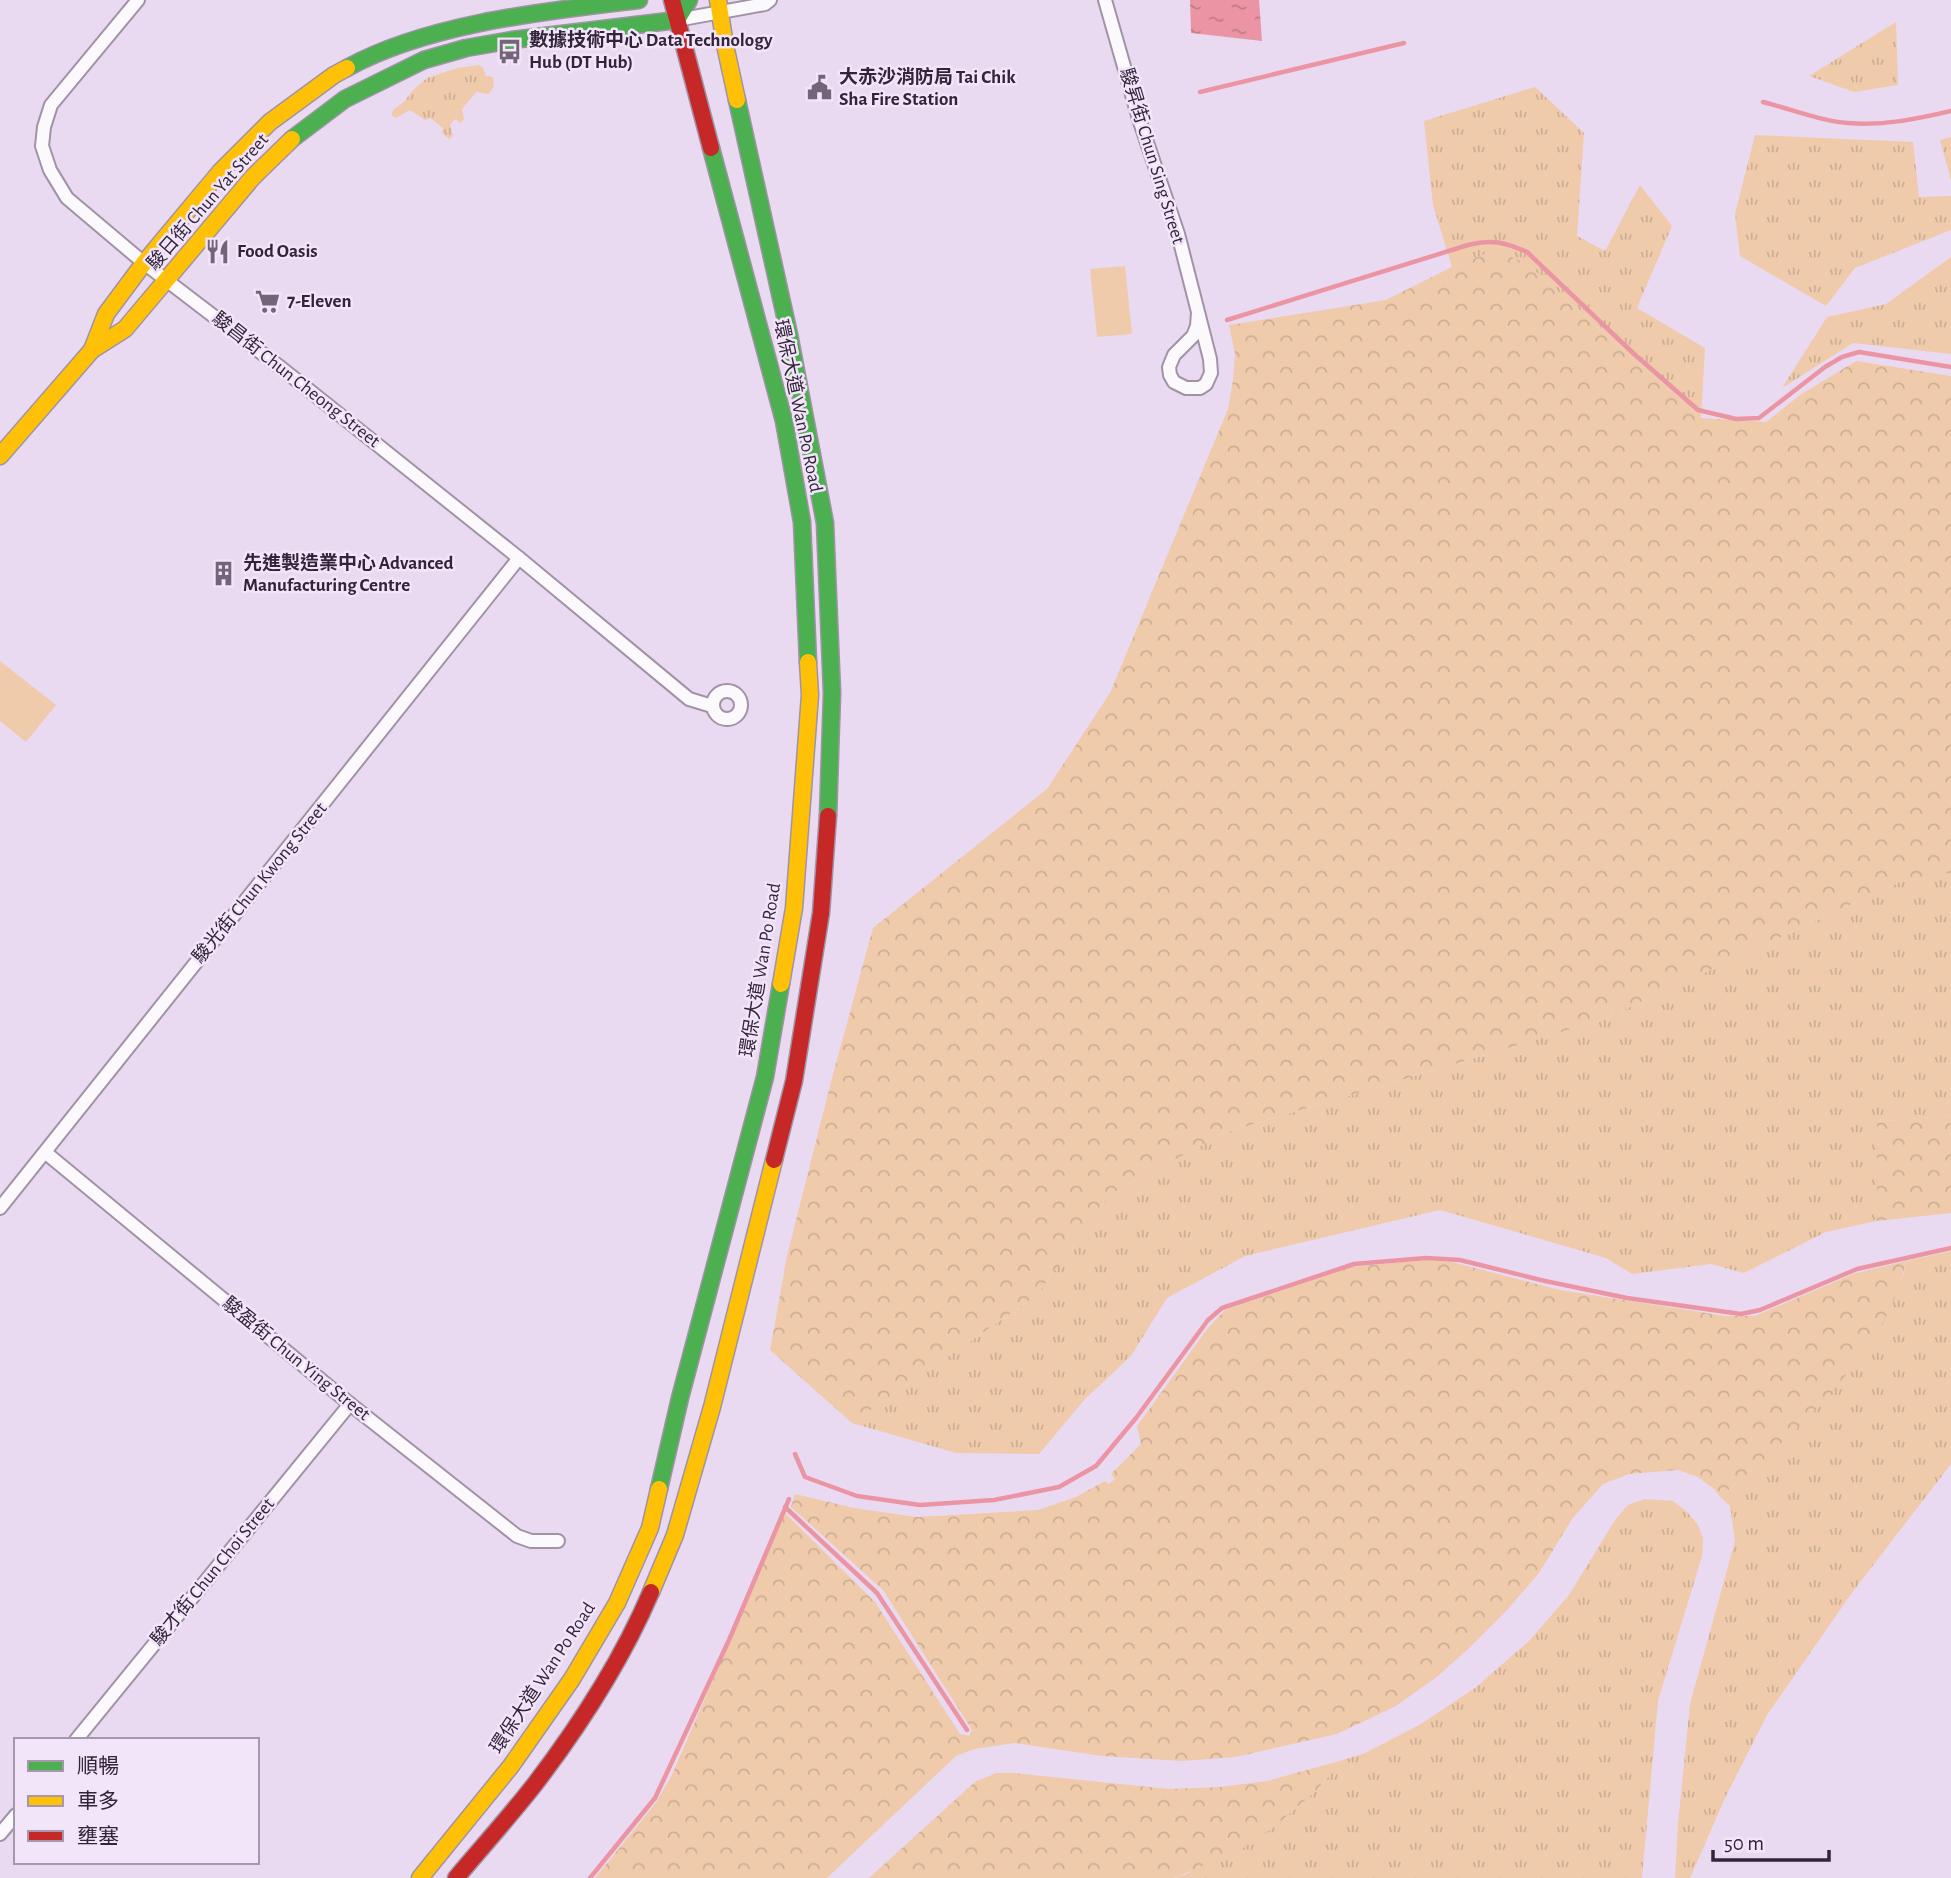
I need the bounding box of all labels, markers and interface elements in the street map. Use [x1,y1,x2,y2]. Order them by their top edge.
place label: 數據技術中心 Data Technology Hub (DT Hub) [529,29,773,72]
bus stop icon: 數據技術中心 Data Technology Hub (DT Hub) [495,37,523,65]
street label: 駿昇街 Chun Sing Street [1116,65,1190,246]
place label: 大赤沙消防局 Tai Chik Sha Fire Station [839,66,1016,109]
public building icon: 大赤沙消防局 Tai Chik Sha Fire Station [805,74,833,102]
street label: 駿日街 Chun Yat Street [142,129,272,274]
restaurant icon: Food Oasis [203,237,231,265]
place label: Food Oasis [237,242,318,261]
supermarket icon: 7-Eleven [253,287,281,315]
place label: 7-Eleven [287,292,351,311]
street label: 駿昌街 Chun Cheong Street [209,307,385,451]
street label: 環保大道 Wan Po Road [770,318,827,494]
place label: 先進製造業中心 Advanced Manufacturing Centre [243,552,454,595]
building icon: 先進製造業中心 Advanced Manufacturing Centre [209,560,237,588]
street label: 駿光街 Chun Kwong Street [188,798,331,967]
street label: 環保大道 Wan Po Road [737,881,784,1058]
street label: 駿盈街 Chun Ying Street [219,1292,375,1424]
street label: 駿才街 Chun Choi Street [146,1493,278,1649]
street label: 環保大道 Wan Po Road [486,1598,599,1757]
legend [14,1738,259,1864]
text: 順暢 [77,1755,119,1777]
text: 車多 [77,1790,119,1812]
scale bar [1713,1818,1828,1862]
text: 壅塞 [77,1825,119,1847]
text: 50 m [1724,1833,1764,1854]

